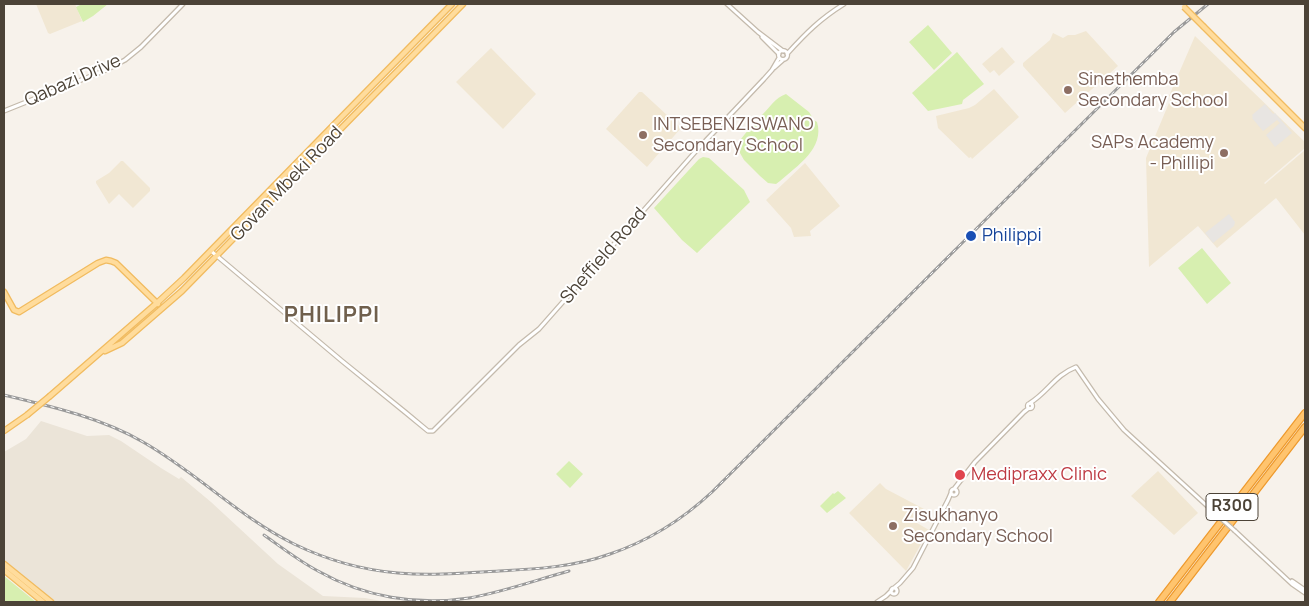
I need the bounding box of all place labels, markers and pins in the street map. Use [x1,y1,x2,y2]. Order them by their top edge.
place label: Sinethemba Secondary School [1078,69,1228,112]
marker: Sinethemba Secondary School [1062,84,1074,96]
place label: INTSEBENZISWANO Secondary School [653,114,814,156]
marker: INTSEBENZISWANO Secondary School [637,129,649,141]
place label: SAPs Academy - Phillipi [1091,132,1214,174]
marker: SAPs Academy - Phillipi [1218,147,1230,159]
place label: Philippi [982,225,1042,247]
marker: Philippi [964,229,978,243]
place label: Medipraxx Clinic [971,464,1107,486]
marker: Medipraxx Clinic [953,468,967,482]
place label: Zisukhanyo Secondary School [903,505,1053,548]
marker: Zisukhanyo Secondary School [887,520,899,532]

